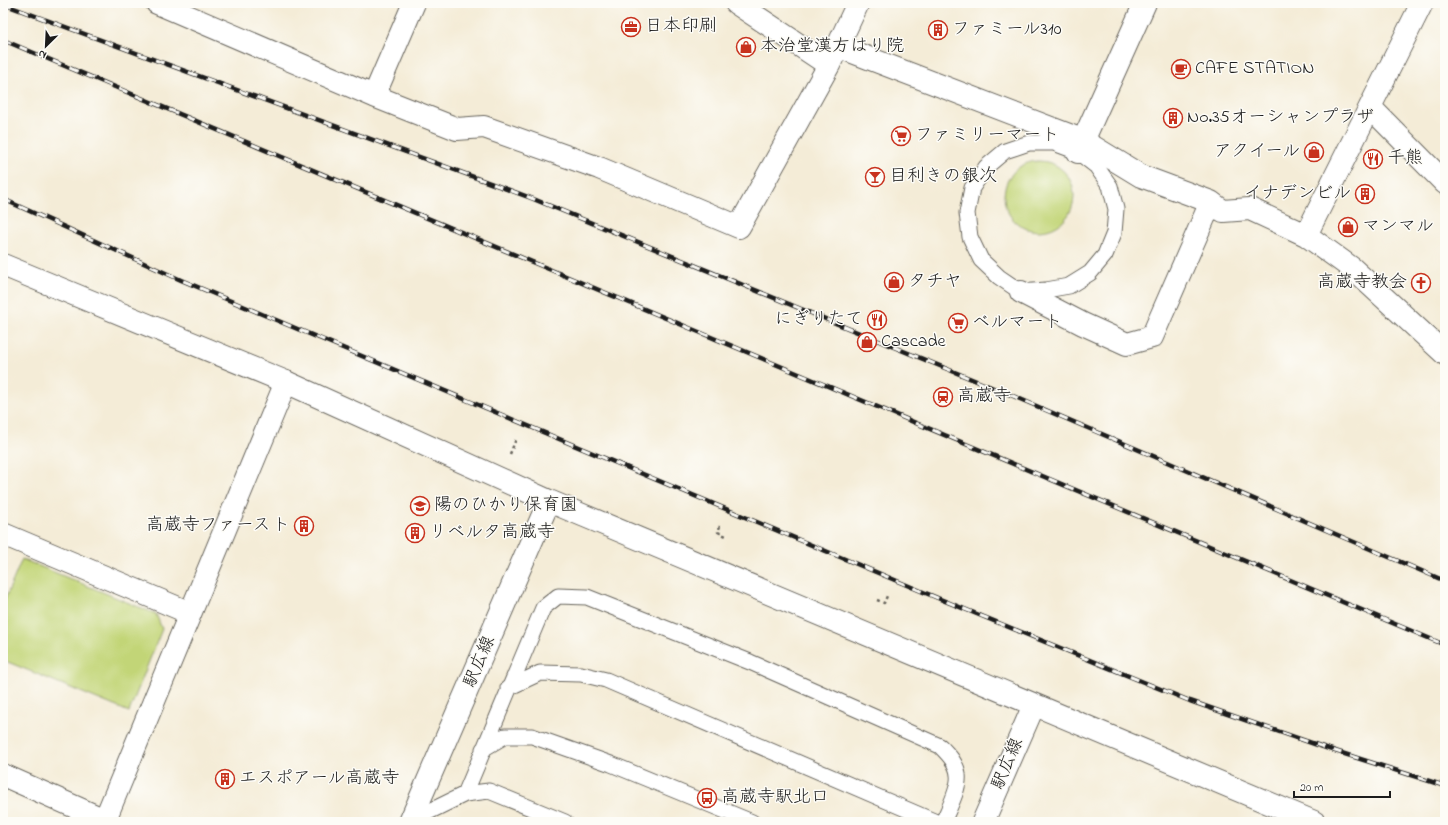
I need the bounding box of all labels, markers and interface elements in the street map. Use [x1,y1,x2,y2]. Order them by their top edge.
place label: 日本印刷 [645,14,717,40]
office icon: 日本印刷 [620,16,642,38]
place label: ファミール310 [952,17,1062,43]
building icon: ファミール310 [927,19,949,41]
north arrow [26,26,66,66]
place label: 本治堂漢方はり院 [760,34,904,60]
shop icon: 本治堂漢方はり院 [735,36,757,58]
text: N [36,45,49,63]
place label: CAFE STATION [1195,56,1315,82]
cafe icon: CAFE STATION [1170,58,1192,80]
place label: No.35オーシャンプラザ [1187,105,1374,131]
building icon: No.35オーシャンプラザ [1162,107,1184,129]
place label: ファミリーマート [915,123,1059,149]
supermarket icon: ファミリーマート [890,125,912,147]
place label: アクイール [1214,139,1300,165]
shop icon: アクイール [1303,141,1325,163]
place label: 千熊 [1387,146,1423,172]
restaurant icon: 千熊 [1362,148,1384,170]
place label: 目利きの銀次 [889,164,997,190]
bar icon: 目利きの銀次 [864,166,886,188]
place label: イナデンビル [1244,181,1351,207]
building icon: イナデンビル [1354,183,1376,205]
place label: マンマル [1362,214,1434,240]
shop icon: マンマル [1337,216,1359,238]
place label: タチヤ [908,269,962,295]
place label: 高蔵寺教会 [1317,270,1407,296]
shop icon: タチヤ [883,271,905,293]
church icon: 高蔵寺教会 [1410,272,1432,294]
place label: にぎりたて [774,307,863,333]
restaurant icon: にぎりたて [866,309,888,331]
place label: ベルマート [972,310,1062,336]
supermarket icon: ベルマート [947,312,969,334]
place label: Cascade [881,329,947,355]
shop icon: Cascade [856,331,878,353]
place label: 高蔵寺 [957,384,1011,410]
station icon: 高蔵寺 [932,386,954,408]
place label: 陽のひかり保育園 [434,493,578,519]
school or university icon: 陽のひかり保育園 [409,495,431,517]
place label: 高蔵寺ファースト [146,513,290,539]
building icon: 高蔵寺ファースト [293,515,315,537]
place label: リベルタ高蔵寺 [429,520,555,546]
building icon: リベルタ高蔵寺 [404,522,426,544]
street label: 駅広線 [457,632,503,692]
street label: 駅広線 [985,734,1031,794]
place label: エスポアール高蔵寺 [239,766,399,792]
building icon: エスポアール高蔵寺 [214,768,236,790]
scale bar [1294,773,1390,799]
text: 20 m [1300,779,1323,797]
place label: 高蔵寺駅北口 [721,785,829,811]
bus stop icon: 高蔵寺駅北口 [696,787,718,809]

